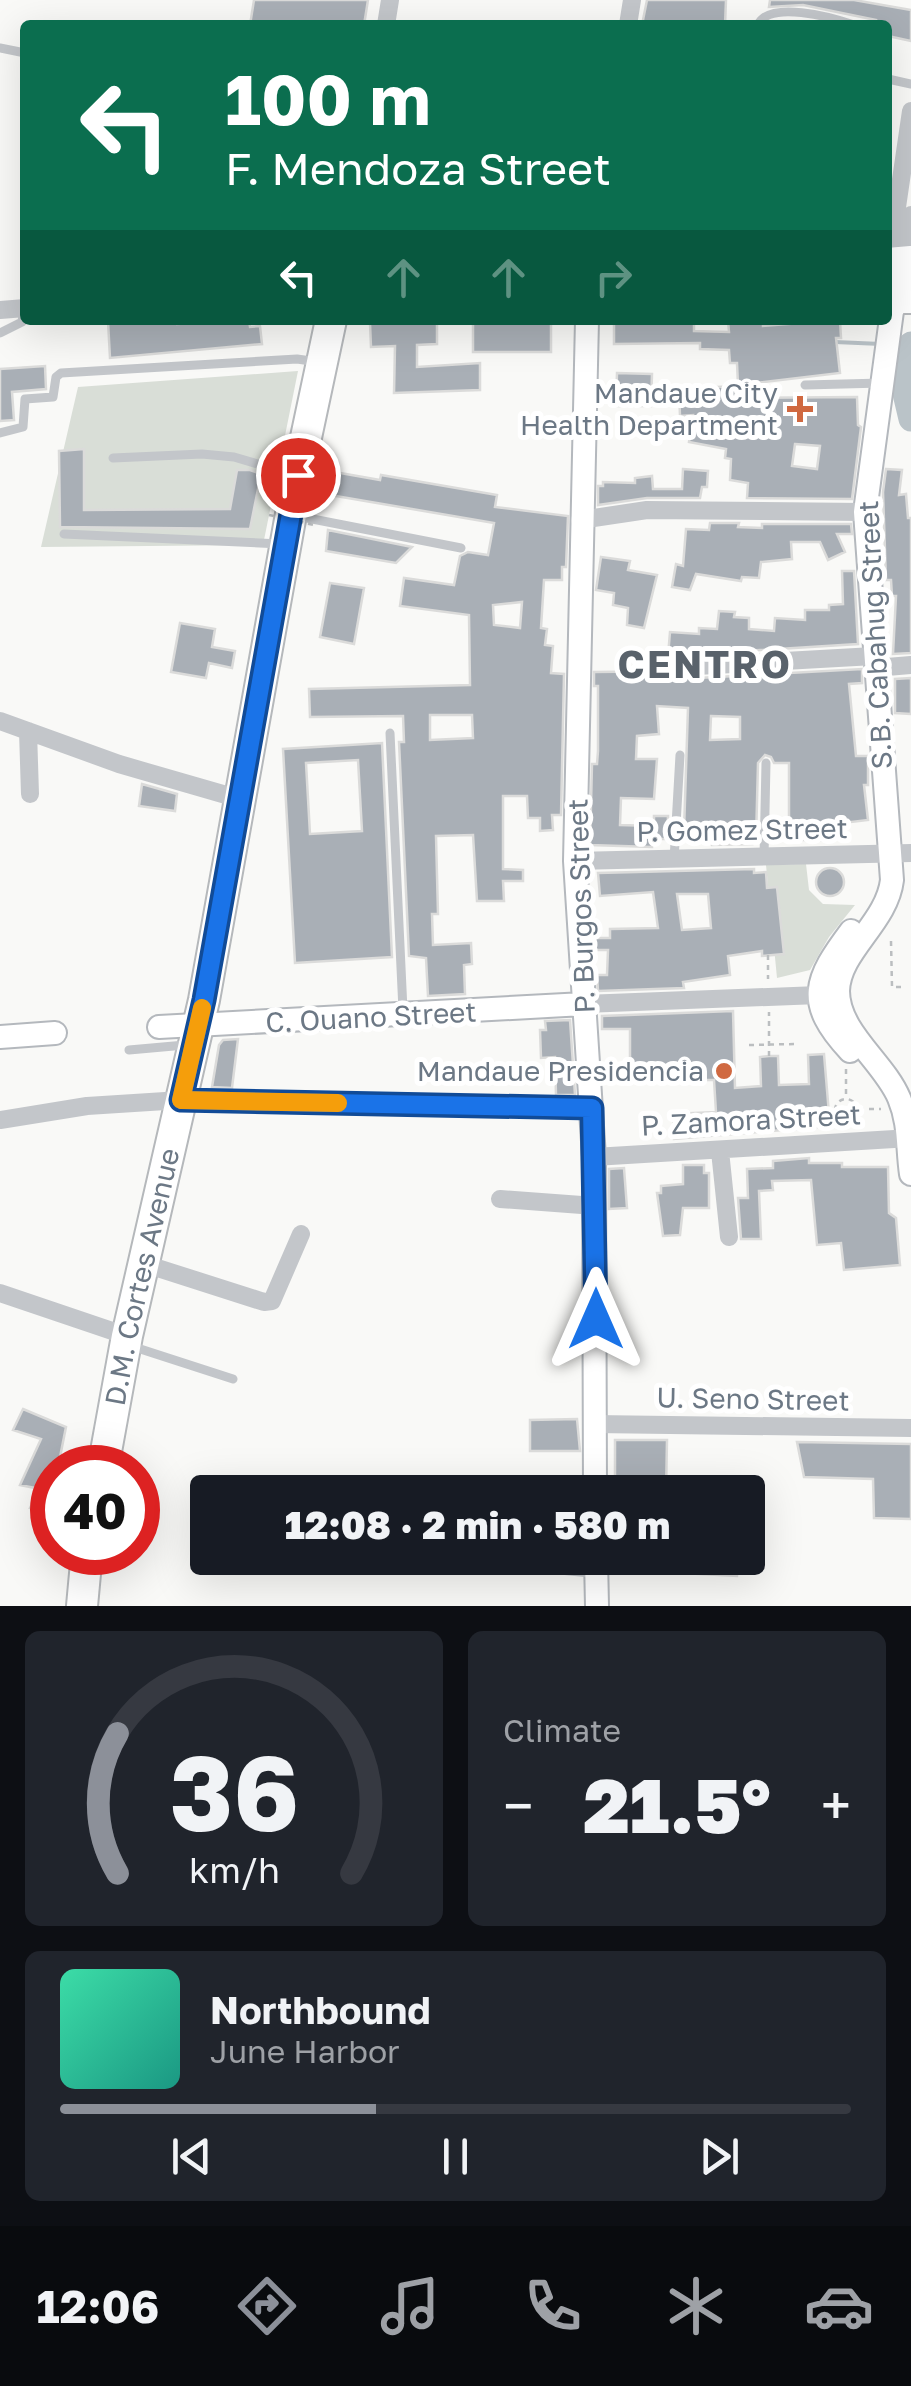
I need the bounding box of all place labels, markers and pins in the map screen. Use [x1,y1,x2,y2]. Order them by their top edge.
place label: Mandaue City Health Department [520,376,778,441]
marker: Mandaue City Health Department [787,396,813,422]
pin [256,433,341,518]
place label: Mandaue Presidencia [417,1054,704,1087]
marker: Mandaue Presidencia [713,1060,735,1082]

